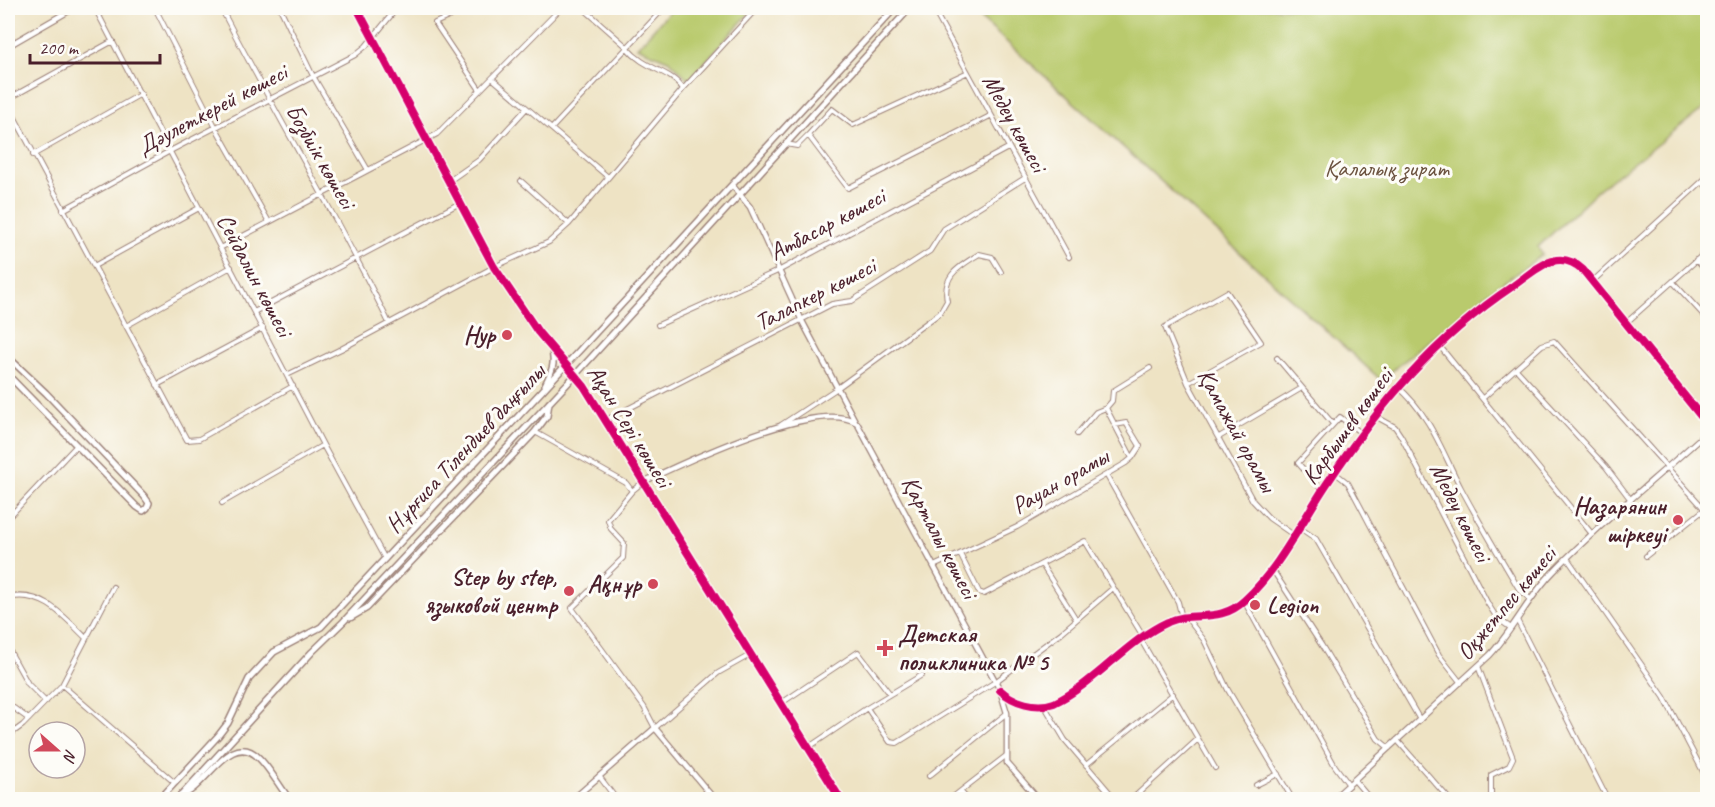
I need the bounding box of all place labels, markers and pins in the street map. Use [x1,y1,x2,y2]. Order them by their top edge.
place label: Нур [464,320,497,350]
marker: Нур [500,328,514,342]
place label: Назарянин шіркеуі [1574,491,1669,549]
marker: Назарянин шіркеуі [1671,513,1685,527]
place label: Step by step, языковой центр [425,562,559,621]
place label: Ақнұр [588,569,643,599]
marker: Ақнұр [646,577,660,591]
marker: Step by step, языковой центр [562,584,576,598]
place label: Legion [1267,590,1319,620]
marker: Legion [1248,598,1262,612]
place label: Детская поликлиника № 5 [898,619,1050,677]
marker: Детская поликлиника № 5 [876,639,894,657]

